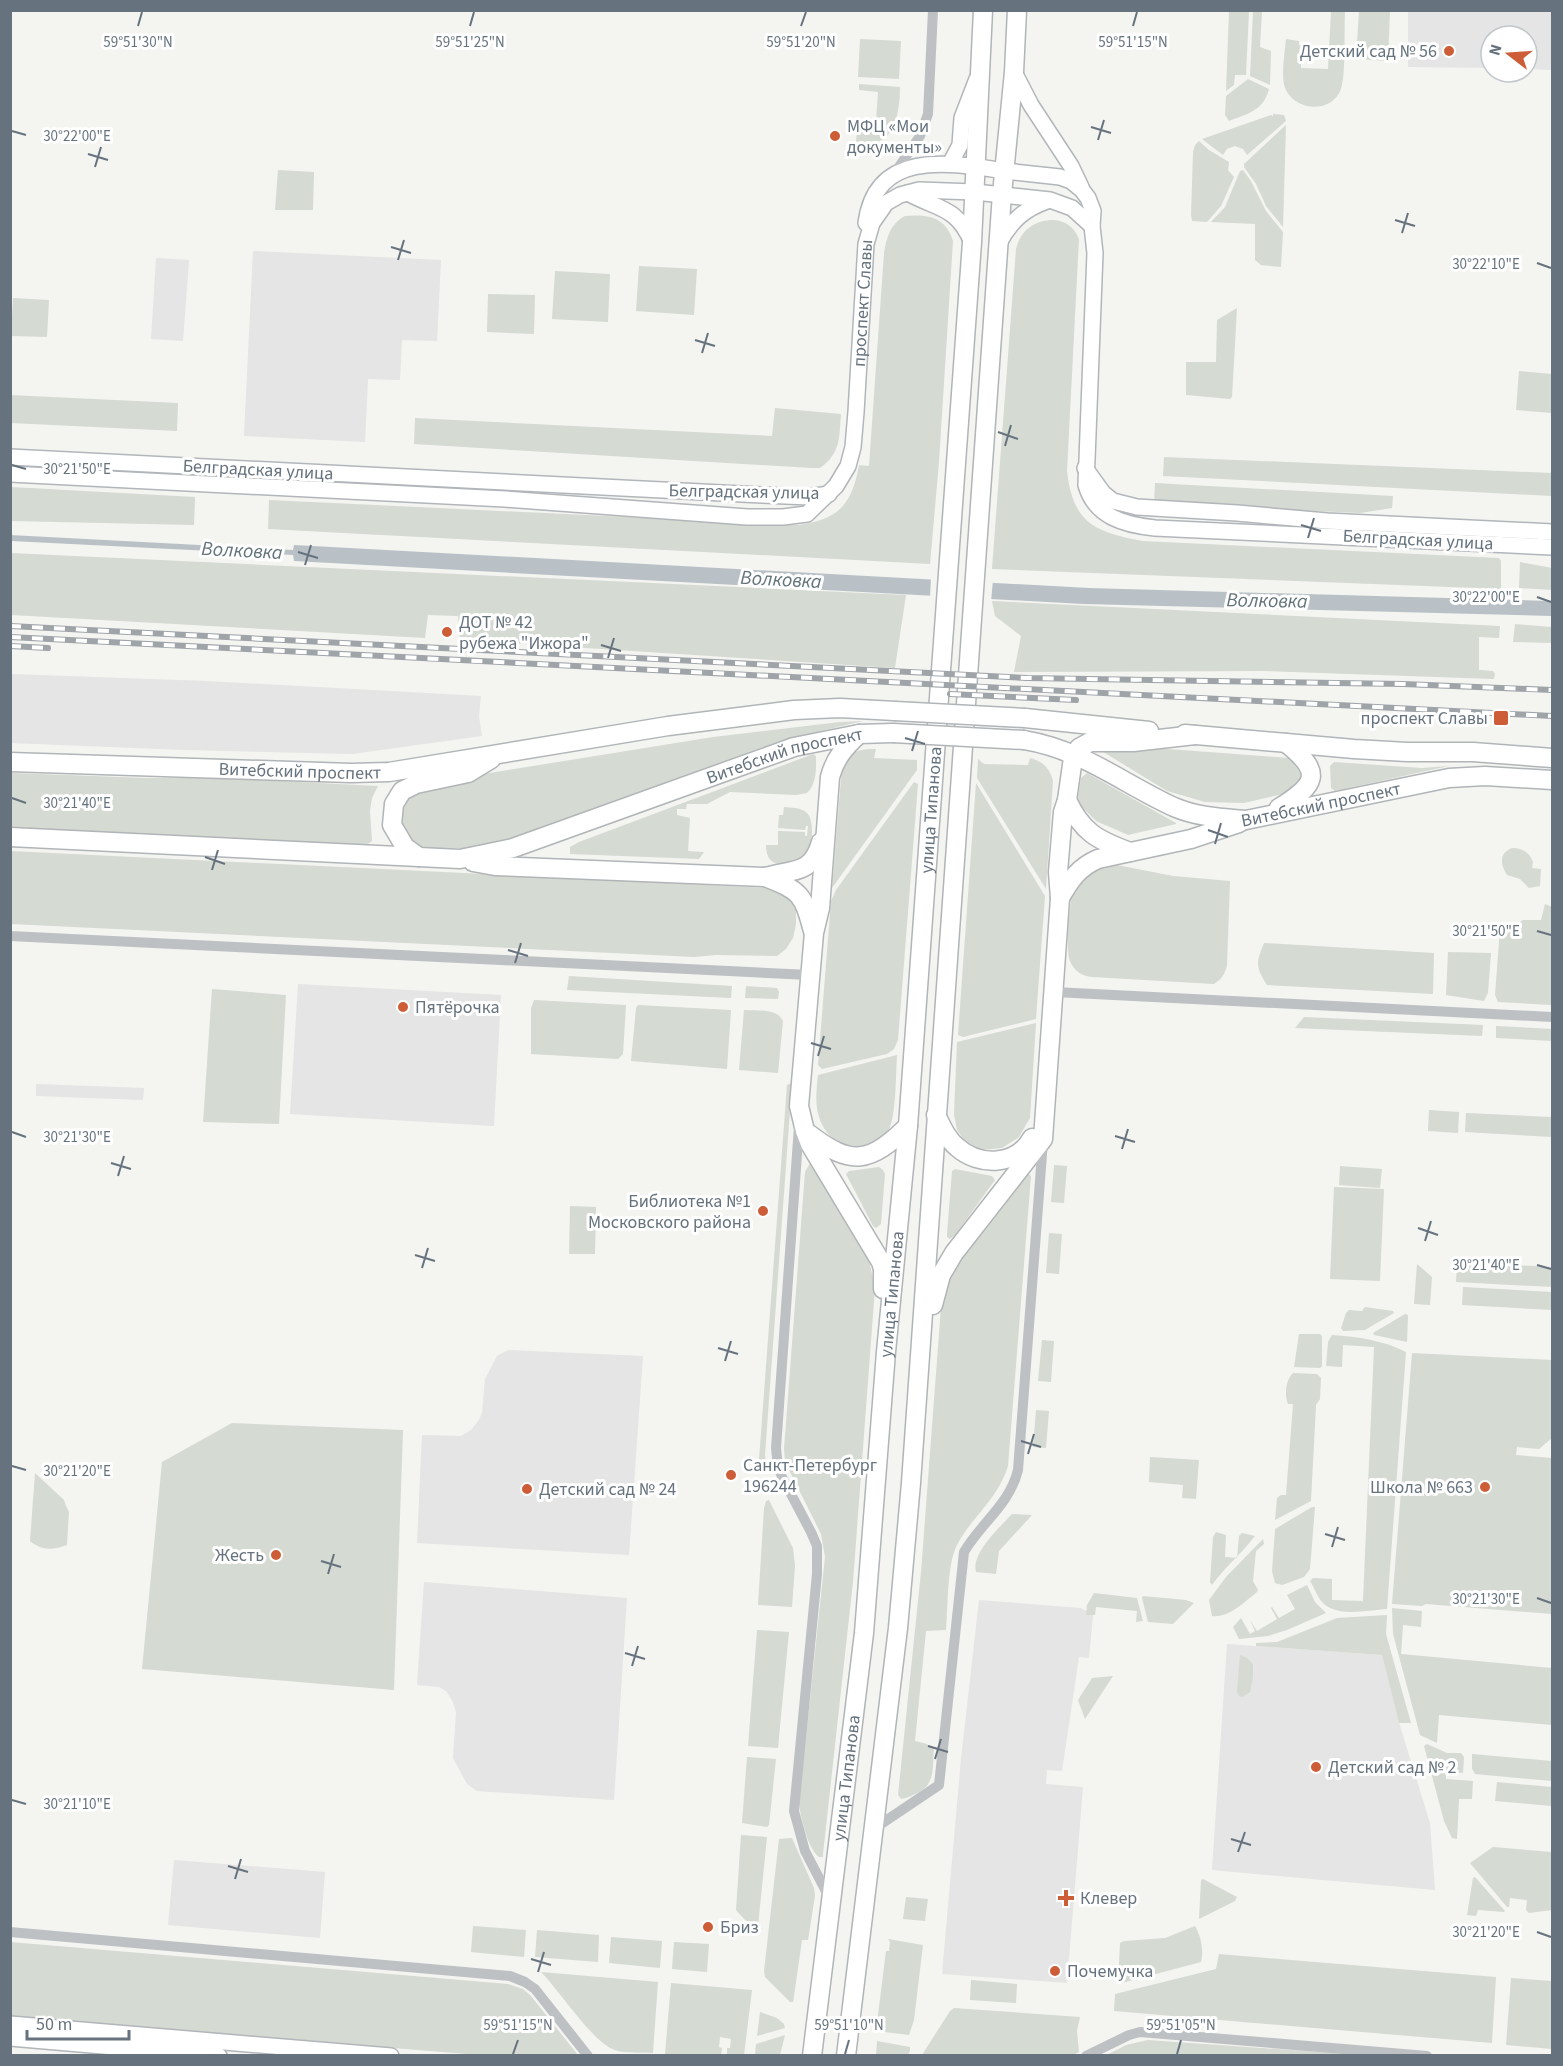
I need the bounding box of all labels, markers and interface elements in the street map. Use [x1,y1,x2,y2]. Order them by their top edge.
north arrow [1479,24,1539,84]
text: 59°51'30"N [103,32,173,53]
text: 59°51'25"N [435,32,505,53]
text: 59°51'20"N [766,32,836,53]
text: 59°51'15"N [1098,32,1168,53]
place label: Детский сад № 56 [1300,39,1437,64]
text: N [1484,42,1508,58]
marker: Детский сад № 56 [1442,44,1456,58]
place label: МФЦ «Мои документы» [847,114,942,160]
text: 30°22'00"E [43,126,111,147]
marker: МФЦ «Мои документы» [828,129,842,143]
street label: проспект Славы [846,239,879,368]
text: 30°22'10"E [1452,254,1520,275]
street label: Белградская улица [182,454,334,486]
text: 30°21'50"E [43,459,111,480]
street label: Белградская улица [668,478,820,506]
street label: Белградская улица [1342,524,1494,556]
water label: Волковка [201,535,284,567]
water label: Волковка [740,564,823,596]
water label: Волковка [1226,586,1308,616]
text: 30°22'00"E [1452,587,1520,608]
place label: ДОТ № 42 рубежа "Ижора" [459,610,589,656]
marker: ДОТ № 42 рубежа "Ижора" [440,625,454,639]
place label: проспект Славы [1361,706,1488,731]
marker: проспект Славы [1492,709,1510,727]
street label: Витебский проспект [703,721,865,790]
street label: улица Типанова [914,746,948,874]
street label: Витебский проспект [218,756,381,786]
street label: Витебский проспект [1239,776,1403,833]
text: 30°21'40"E [43,793,111,814]
text: 30°21'50"E [1452,921,1520,942]
place label: Пятёрочка [415,995,500,1020]
marker: Пятёрочка [396,1000,410,1014]
text: 30°21'30"E [43,1127,111,1148]
place label: Библиотека №1 Московского района [588,1189,751,1235]
marker: Библиотека №1 Московского района [756,1204,770,1218]
street label: улица Типанова [873,1230,910,1359]
text: 30°21'40"E [1452,1255,1520,1276]
place label: Санкт-Петербург 196244 [743,1453,877,1499]
text: 30°21'20"E [43,1461,111,1482]
marker: Санкт-Петербург 196244 [724,1468,738,1482]
place label: Школа № 663 [1370,1475,1473,1500]
place label: Детский сад № 24 [539,1477,676,1502]
marker: Школа № 663 [1478,1480,1492,1494]
marker: Детский сад № 24 [520,1482,534,1496]
place label: Жесть [215,1543,264,1568]
marker: Жесть [269,1548,283,1562]
text: 30°21'30"E [1452,1589,1520,1610]
street label: улица Типанова [826,1714,866,1843]
place label: Детский сад № 2 [1328,1755,1456,1780]
marker: Детский сад № 2 [1309,1760,1323,1774]
text: 30°21'10"E [43,1794,111,1815]
place label: Клевер [1080,1886,1137,1911]
marker: Клевер [1057,1889,1075,1907]
place label: Бриз [720,1915,759,1940]
marker: Бриз [701,1920,715,1934]
text: 30°21'20"E [1452,1922,1520,1943]
place label: Почемучка [1067,1959,1153,1984]
marker: Почемучка [1048,1964,1062,1978]
scale bar [27,2003,129,2041]
text: 50 m [36,2012,72,2037]
text: 59°51'15"N [483,2015,553,2036]
text: 59°51'10"N [814,2015,884,2036]
text: 59°51'05"N [1146,2015,1216,2036]

